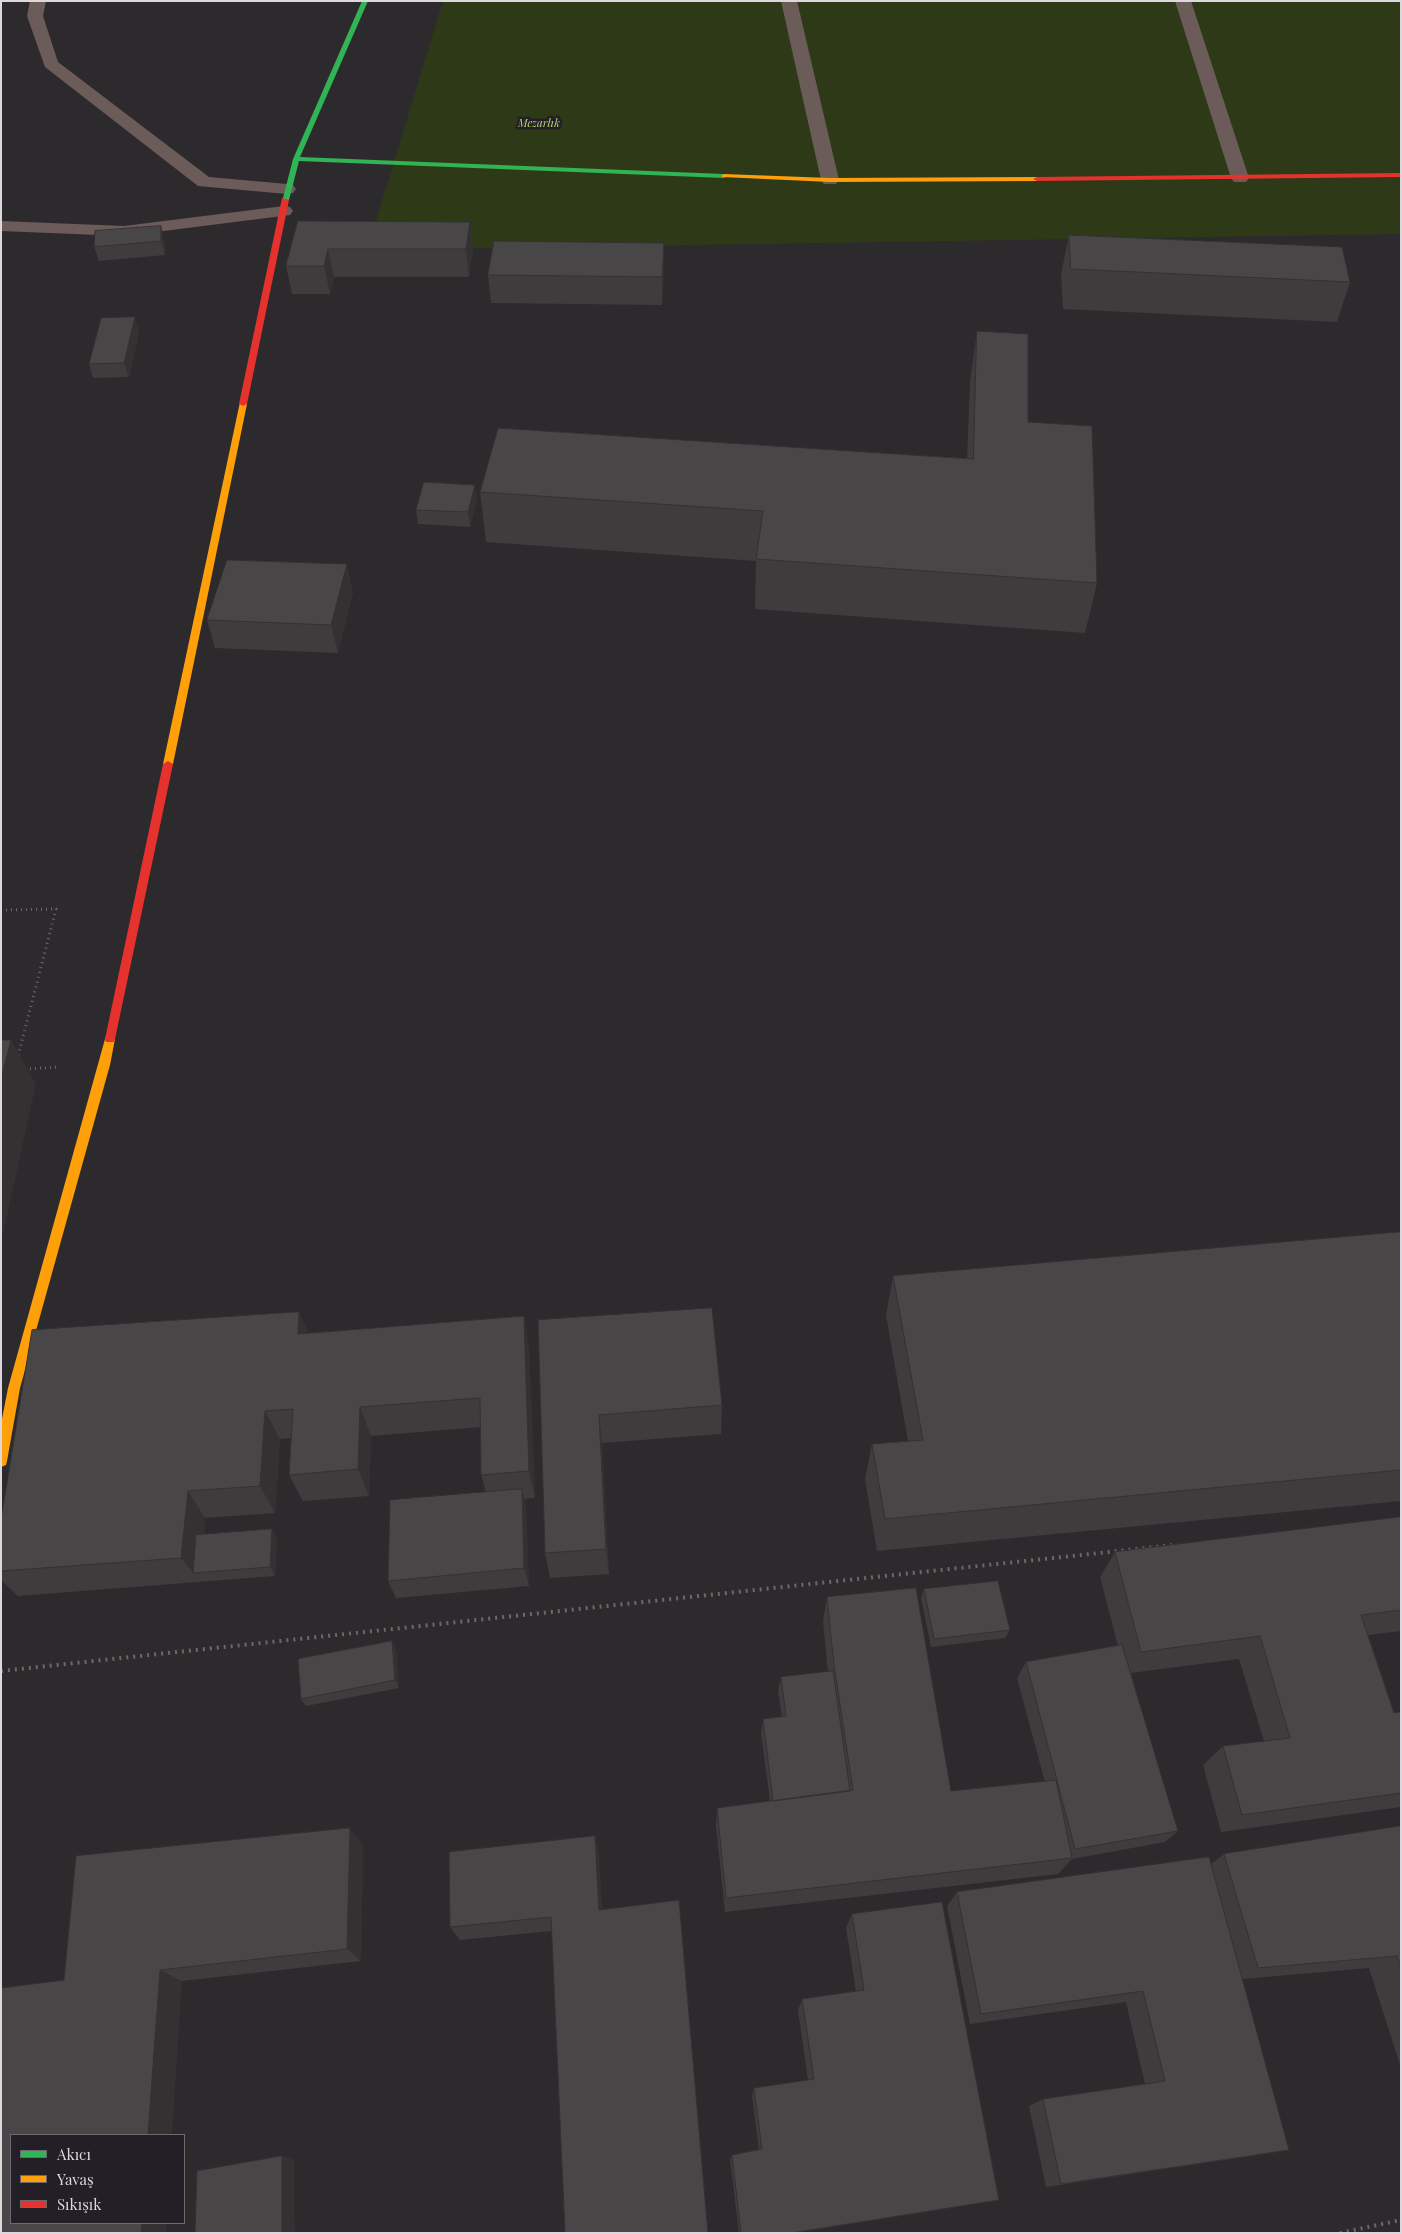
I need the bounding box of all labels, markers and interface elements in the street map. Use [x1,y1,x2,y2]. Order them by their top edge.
park label: Mezarlık [518,117,560,131]
legend [10,2134,185,2224]
text: Akıcı [57,2144,91,2164]
text: Yavaş [57,2169,94,2189]
text: Sıkışık [57,2194,102,2214]

